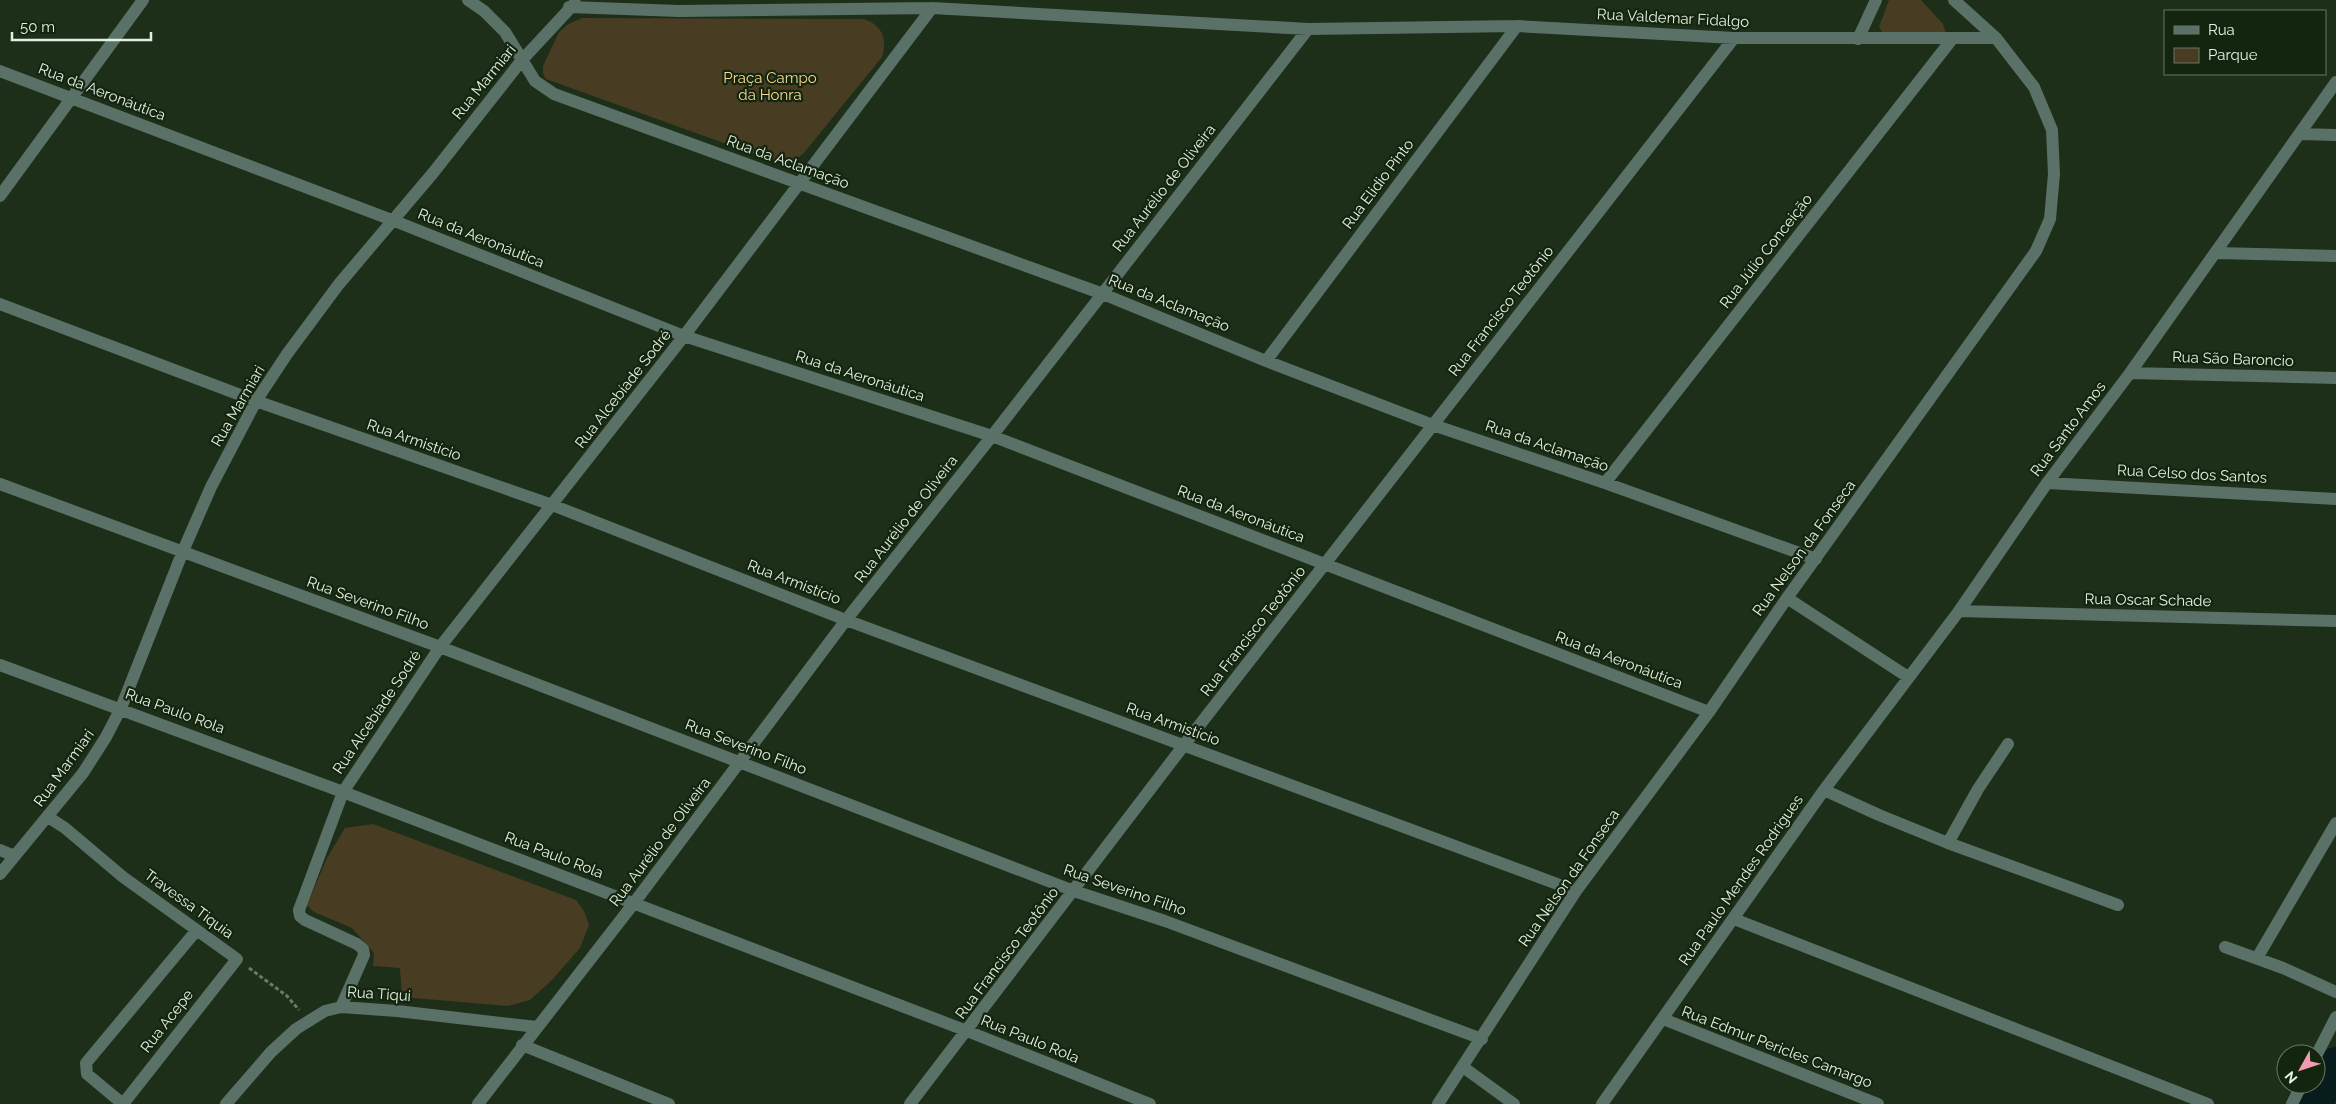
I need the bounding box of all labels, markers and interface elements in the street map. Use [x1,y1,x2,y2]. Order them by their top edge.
street label: Rua Valdemar Fidalgo [1596,5,1750,31]
scale bar [12,10,151,42]
legend [2164,10,2326,75]
text: 50 m [20,18,55,36]
text: Rua [2208,21,2235,39]
street label: Rua Marmiari [448,41,520,123]
text: Parque [2208,46,2258,64]
street label: Rua da Aeronáutica [36,59,168,125]
park label: Praça Campo da Honra [723,69,817,104]
street label: Rua Aurélio de Oliveira [1109,121,1219,255]
street label: Rua da Aclamação [724,131,852,193]
street label: Rua Elidio Pinto [1338,136,1418,232]
street label: Rua Júlio Conceição [1716,190,1816,312]
street label: Rua da Aeronáutica [415,204,547,272]
street label: Rua Francisco Teotônio [1445,242,1557,380]
street label: Rua da Aclamação [1106,270,1232,336]
street label: Rua Alcebíade Sodré [571,326,675,452]
street label: Rua da Aeronáutica [793,347,927,405]
street label: Rua São Baroncio [2172,348,2294,370]
street label: Rua Marmiari [207,362,269,450]
street label: Rua Santo Amos [2027,378,2109,480]
street label: Rua Armistício [364,415,464,465]
street label: Rua da Aclamação [1483,416,1611,476]
street label: Rua Aurélio de Oliveira [851,452,961,586]
street label: Rua Celso dos Santos [2117,461,2267,487]
street label: Rua Nelson da Fonseca [1749,477,1859,619]
street label: Rua da Aeronáutica [1175,481,1307,547]
street label: Rua Armistício [745,556,843,608]
street label: Rua Francisco Teotônio [1197,562,1309,700]
street label: Rua Severino Filho [304,573,432,633]
street label: Rua Oscar Schade [2085,590,2212,610]
street label: Rua da Aeronáutica [1553,627,1685,693]
street label: Rua Alcebíade Sodré [329,647,425,777]
street label: Rua Paulo Rola [123,685,227,737]
street label: Rua Armistício [1124,699,1222,749]
street label: Rua Severino Filho [683,716,809,778]
street label: Rua Marmiari [30,726,98,810]
street label: Rua Aurélio de Oliveira [606,774,714,910]
street label: Rua Paulo Mendes Rodrigues [1675,791,1807,969]
street label: Rua Nelson da Fonseca [1515,806,1623,950]
street label: Rua Paulo Rola [502,828,606,882]
street label: Rua Severino Filho [1061,861,1189,919]
street label: Travessa Tiquia [141,866,237,942]
street label: Rua Francisco Teotônio [952,884,1062,1022]
street label: Rua Tiqui [346,983,412,1005]
street label: Rua Acepe [137,986,197,1056]
street label: Rua Edmur Pericles Camargo [1679,1002,1875,1092]
street label: Rua Paulo Rola [978,1011,1082,1067]
north arrow [2276,1044,2326,1094]
text: N [2281,1068,2301,1087]

